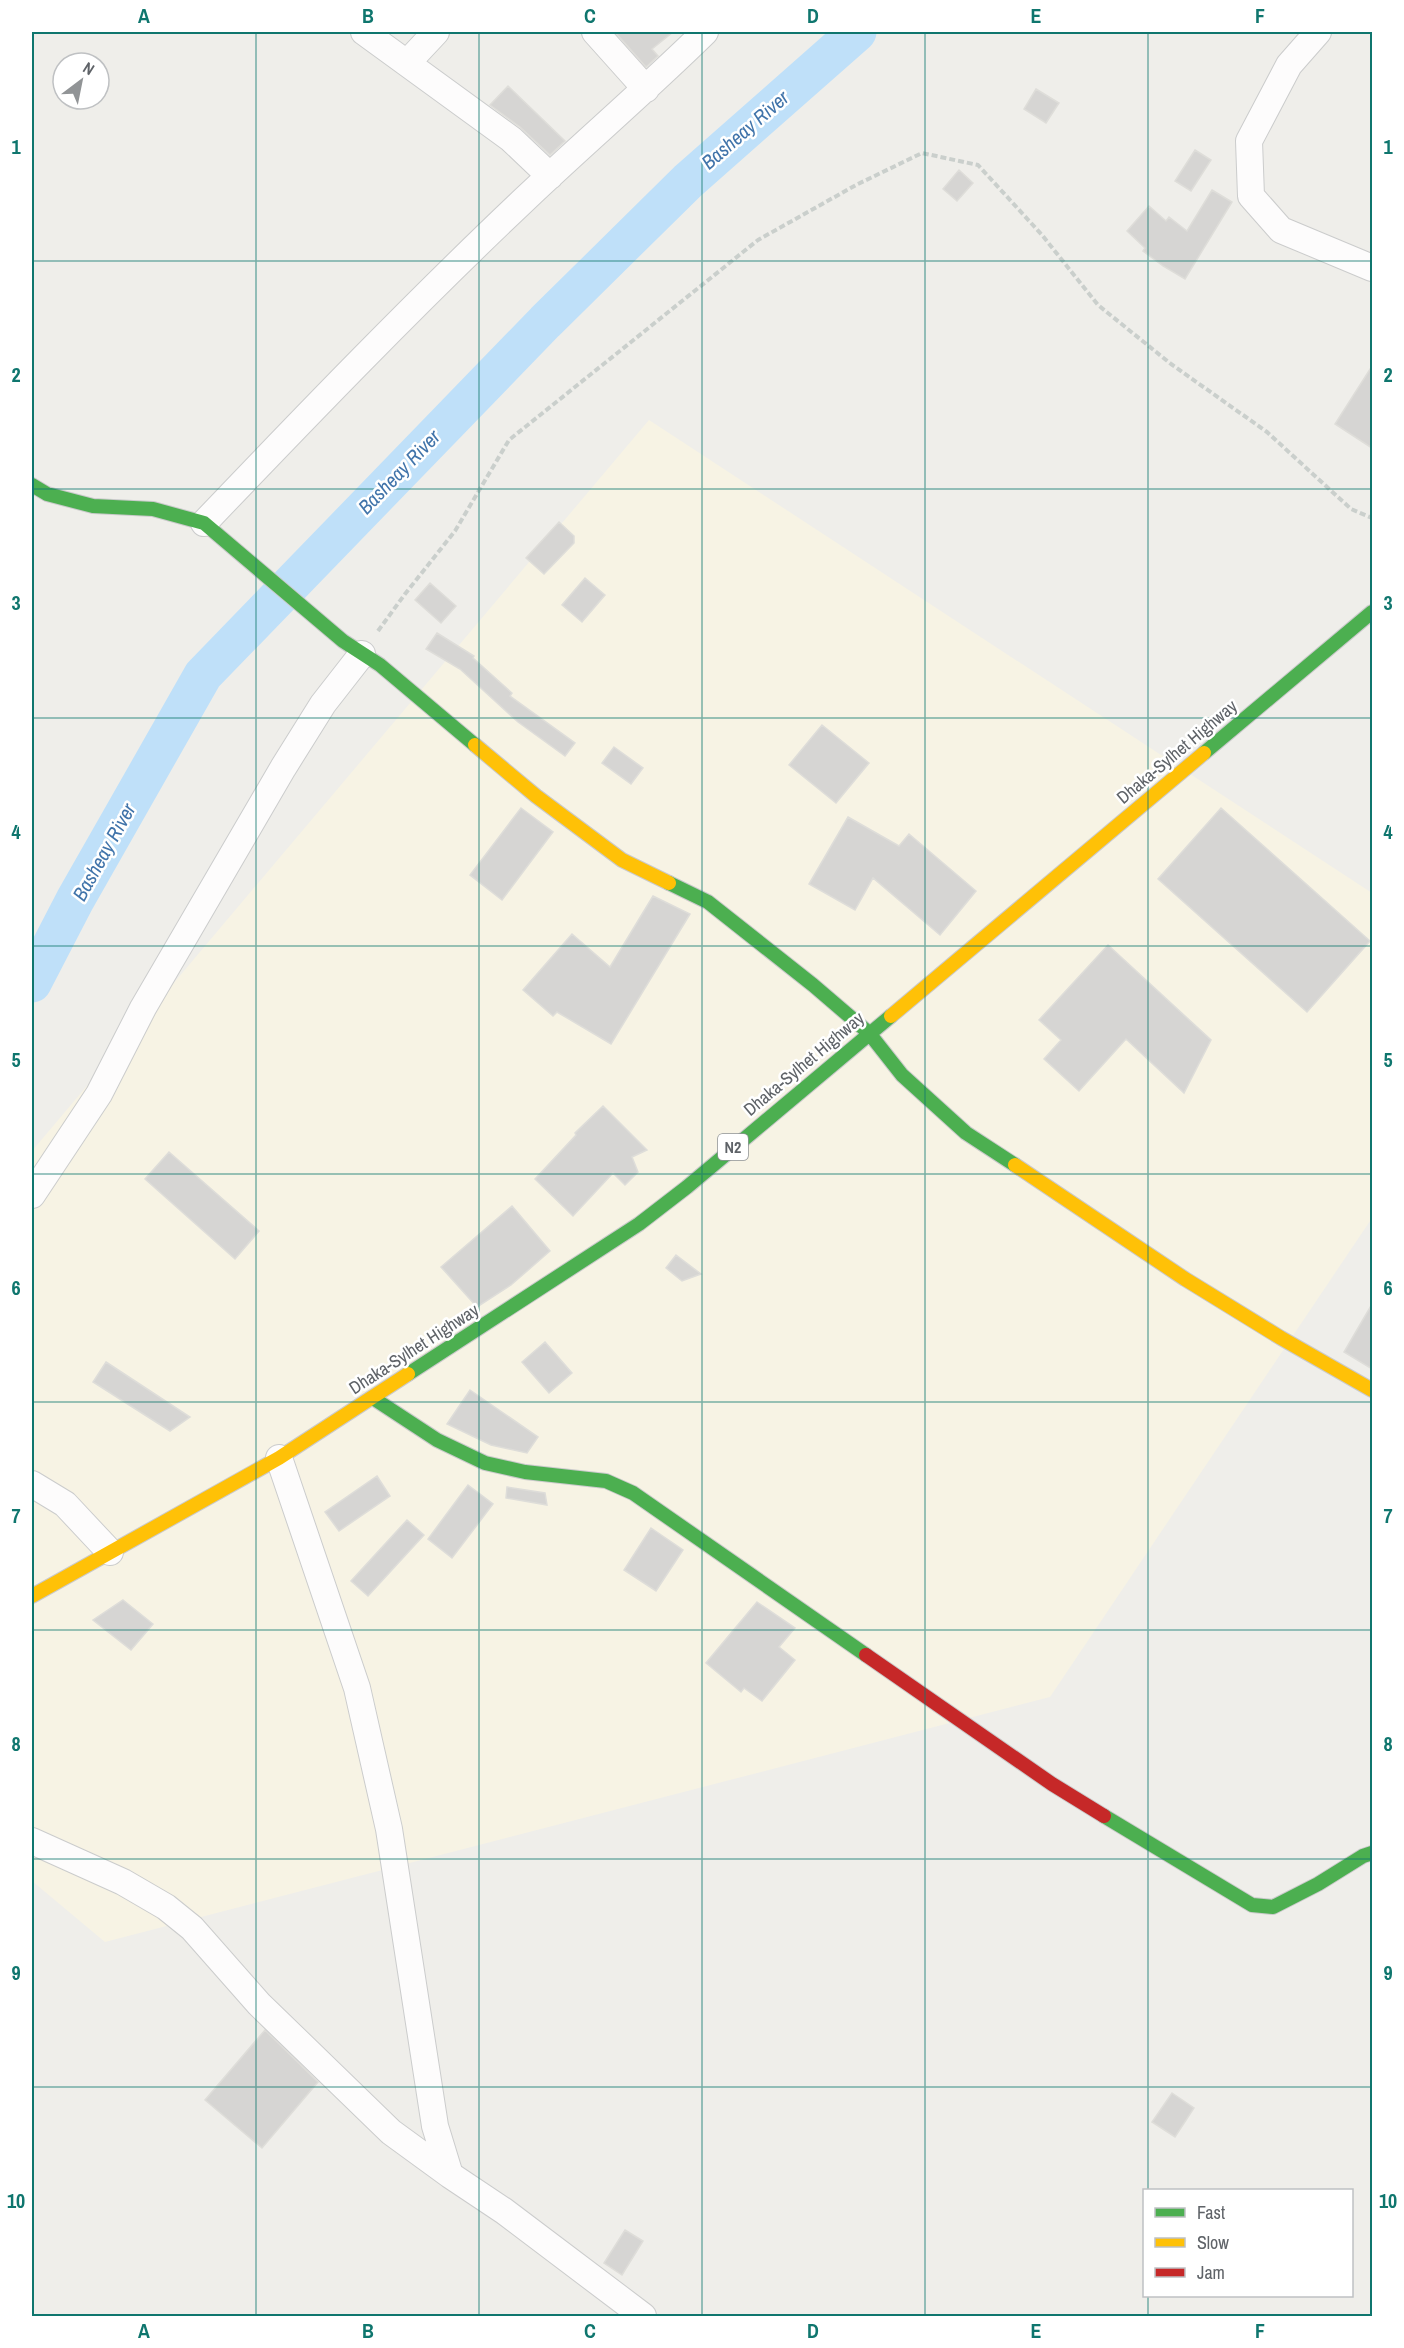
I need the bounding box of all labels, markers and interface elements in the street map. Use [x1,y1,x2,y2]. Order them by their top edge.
text: A [138,2,150,29]
text: B [362,2,374,29]
text: C [584,2,596,29]
text: D [807,2,819,29]
text: E [1031,2,1042,29]
text: F [1255,2,1265,29]
north arrow [51,51,111,111]
text: N [79,56,99,80]
water label: Basheay River [695,84,795,175]
text: 1 [11,133,21,160]
text: 1 [1383,133,1393,160]
text: 2 [11,361,21,388]
text: 2 [1383,361,1393,388]
water label: Basheay River [352,423,446,520]
text: 3 [11,589,21,616]
text: 3 [1383,589,1393,616]
street label: Dhaka-Sylhet Highway [1111,693,1243,809]
water label: Basheay River [66,798,142,905]
text: 4 [11,818,21,845]
text: 4 [1383,818,1393,845]
street label: Dhaka-Sylhet Highway [738,1005,870,1121]
text: 5 [11,1046,21,1073]
text: 5 [1383,1046,1393,1073]
road number: N2 [718,1134,748,1160]
text: 6 [11,1274,21,1301]
text: 6 [1383,1274,1393,1301]
street label: Dhaka-Sylhet Highway [344,1297,484,1400]
text: 7 [11,1502,21,1529]
text: 7 [1383,1502,1393,1529]
text: 8 [11,1730,21,1757]
text: 8 [1383,1730,1393,1757]
text: 9 [11,1959,21,1986]
text: 9 [1383,1959,1393,1986]
text: 10 [7,2187,25,2214]
text: 10 [1379,2187,1397,2214]
legend [1143,2189,1353,2297]
text: Fast [1197,2200,1225,2225]
text: Slow [1197,2230,1229,2255]
text: Jam [1197,2260,1225,2285]
text: A [138,2317,150,2344]
text: B [362,2317,374,2344]
text: C [584,2317,596,2344]
text: D [807,2317,819,2344]
text: E [1031,2317,1042,2344]
text: F [1255,2317,1265,2344]

